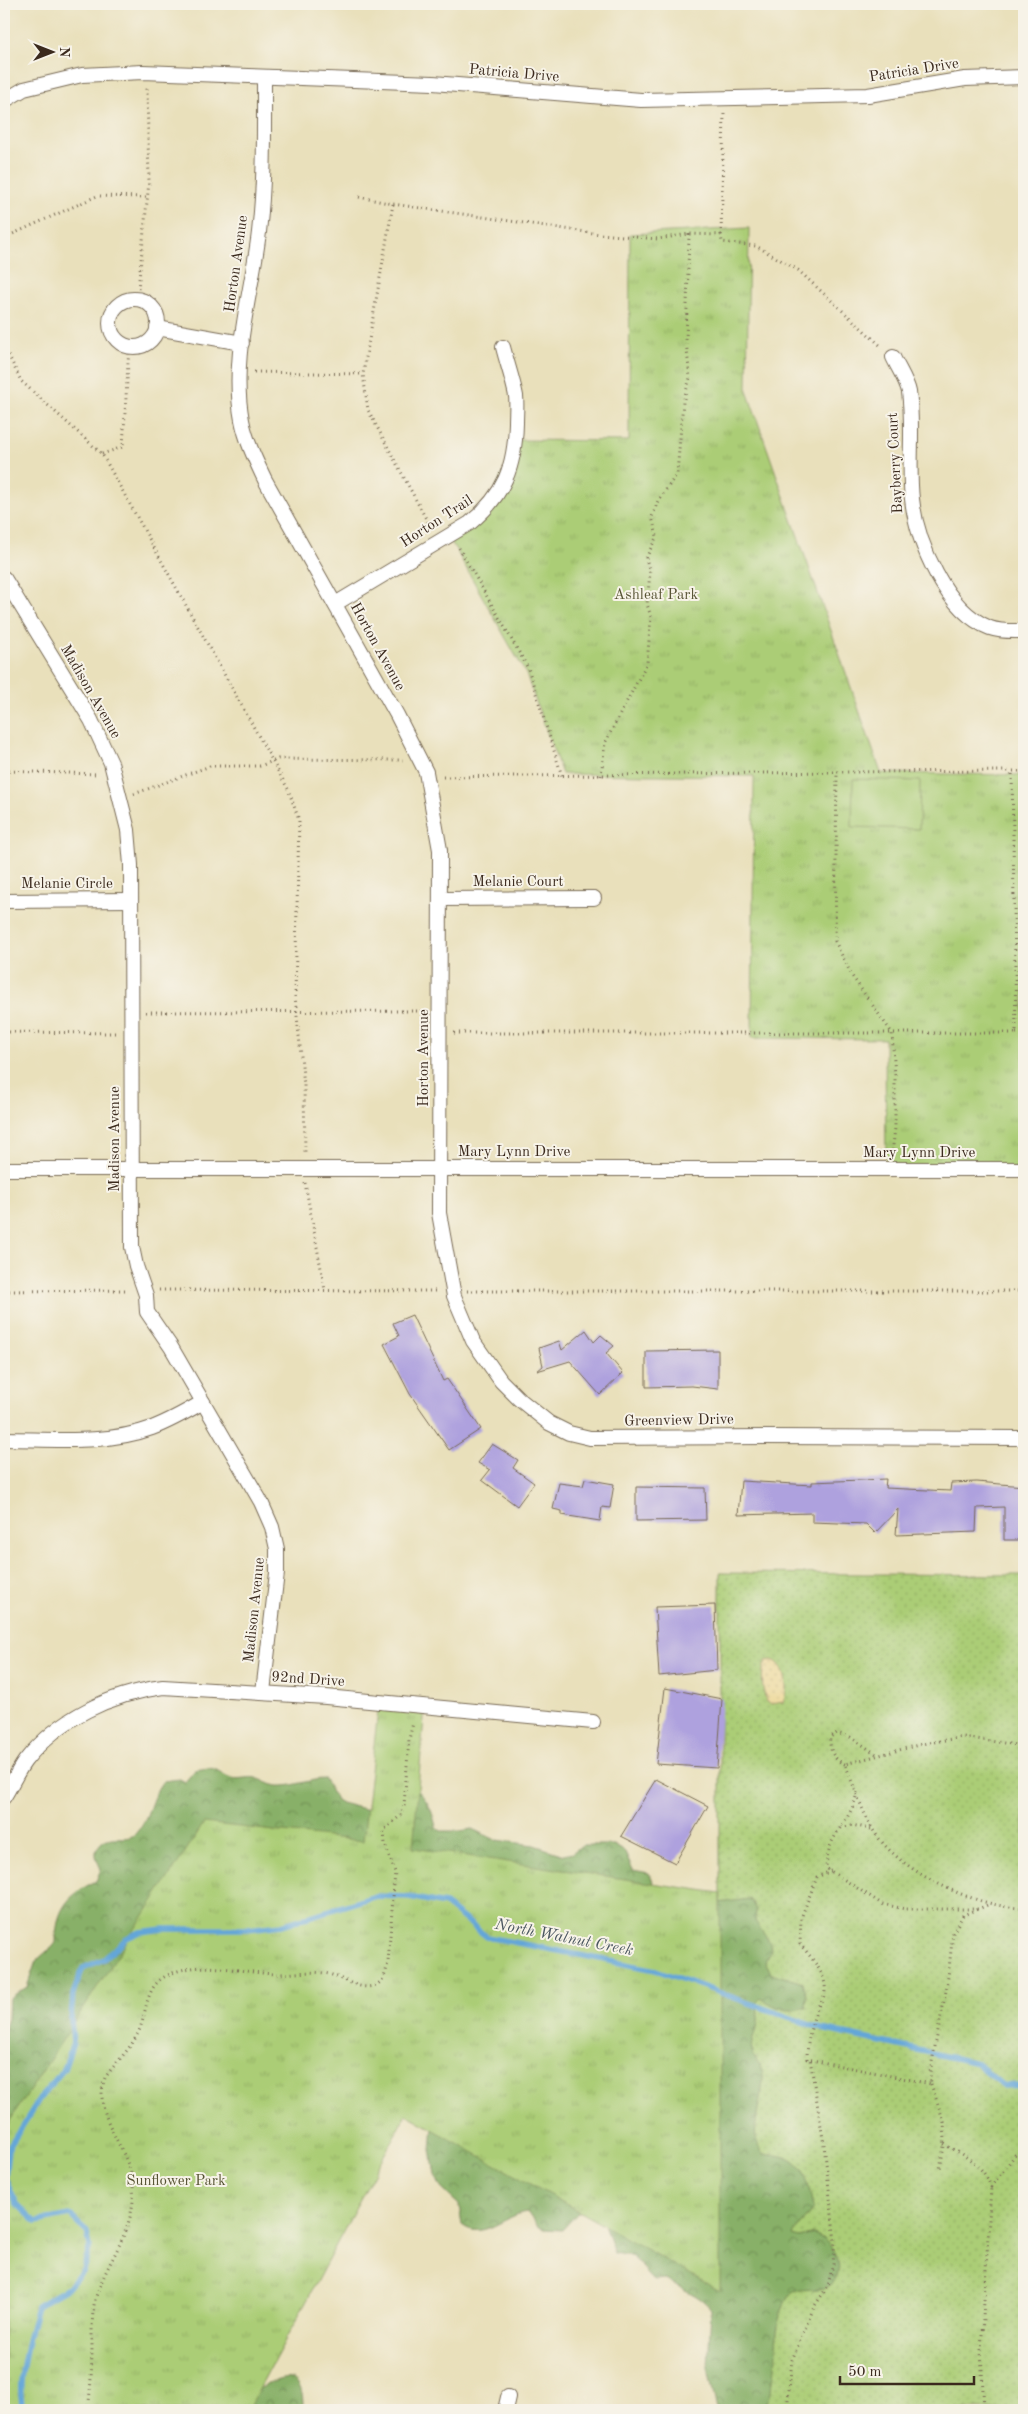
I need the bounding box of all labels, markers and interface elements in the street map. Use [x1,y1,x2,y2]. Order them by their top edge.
north arrow [28,28,78,78]
text: N [57,47,71,58]
street label: Patricia Drive [868,56,960,85]
street label: Patricia Drive [468,63,560,85]
street label: Horton Avenue [223,214,251,314]
street label: Bayberry Court [886,412,906,514]
street label: Horton Trail [398,493,476,551]
park label: Ashleaf Park [614,588,698,603]
street label: Horton Avenue [347,600,407,694]
street label: Madison Avenue [57,642,123,742]
street label: Melanie Court [472,875,564,890]
street label: Melanie Circle [21,877,113,892]
street label: Horton Avenue [417,1009,432,1107]
street label: Madison Avenue [108,1086,123,1192]
street label: Mary Lynn Drive [458,1145,570,1160]
street label: Mary Lynn Drive [863,1146,975,1161]
street label: Greenview Drive [624,1413,734,1429]
street label: Madison Avenue [242,1557,268,1663]
street label: 92nd Drive [271,1670,345,1690]
water label: North Walnut Creek [493,1917,635,1959]
park label: Sunflower Park [126,2174,226,2189]
scale bar [840,2354,974,2386]
text: 50 m [848,2365,882,2380]

